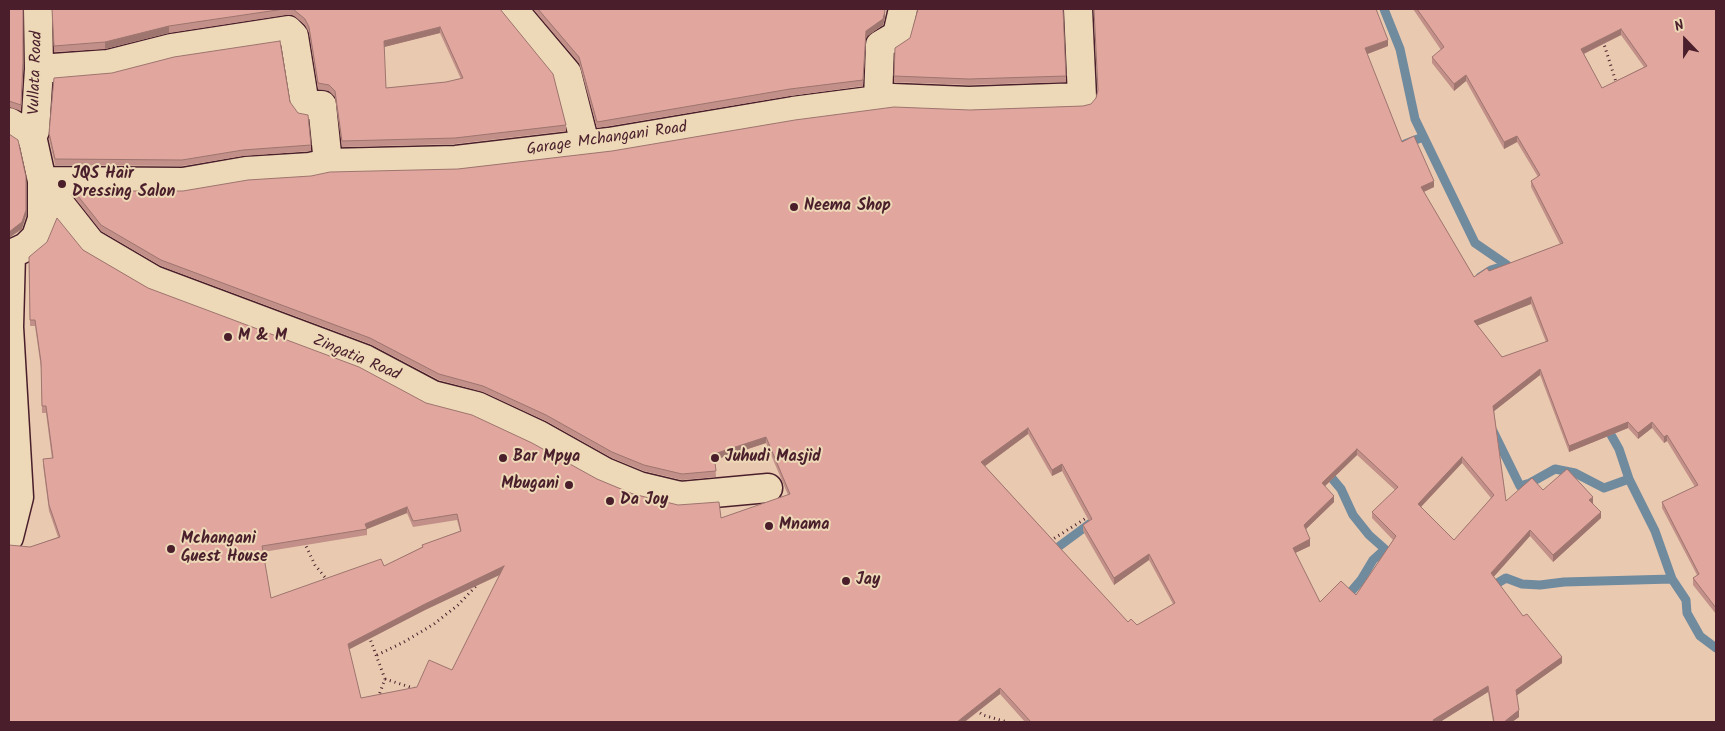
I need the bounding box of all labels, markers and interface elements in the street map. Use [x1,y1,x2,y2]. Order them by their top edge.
text: N [1671,14,1688,38]
north arrow [1660,15,1710,65]
street label: Vullata Road [26,31,48,115]
street label: Garage Mchangani Road [526,119,688,161]
place label: JQS Hair Dressing Salon [72,165,175,203]
marker: JQS Hair Dressing Salon [56,178,68,190]
place label: Neema Shop [804,197,891,217]
marker: Neema Shop [788,201,800,213]
place label: M & M [238,327,287,347]
marker: M & M [222,331,234,343]
street label: Zingatia Road [309,332,403,386]
place label: Bar Mpya [513,448,580,468]
place label: Juhudi Masjid [725,448,821,468]
marker: Bar Mpya [497,452,509,464]
marker: Juhudi Masjid [709,452,721,464]
place label: Mbugani [501,475,559,495]
marker: Mbugani [563,479,575,491]
place label: Da Joy [620,491,668,511]
marker: Da Joy [604,495,616,507]
place label: Mnama [779,516,829,536]
marker: Mnama [763,520,775,532]
place label: Mchangani Guest House [181,530,268,568]
marker: Mchangani Guest House [165,543,177,555]
place label: Jay [856,571,880,591]
marker: Jay [840,575,852,587]

